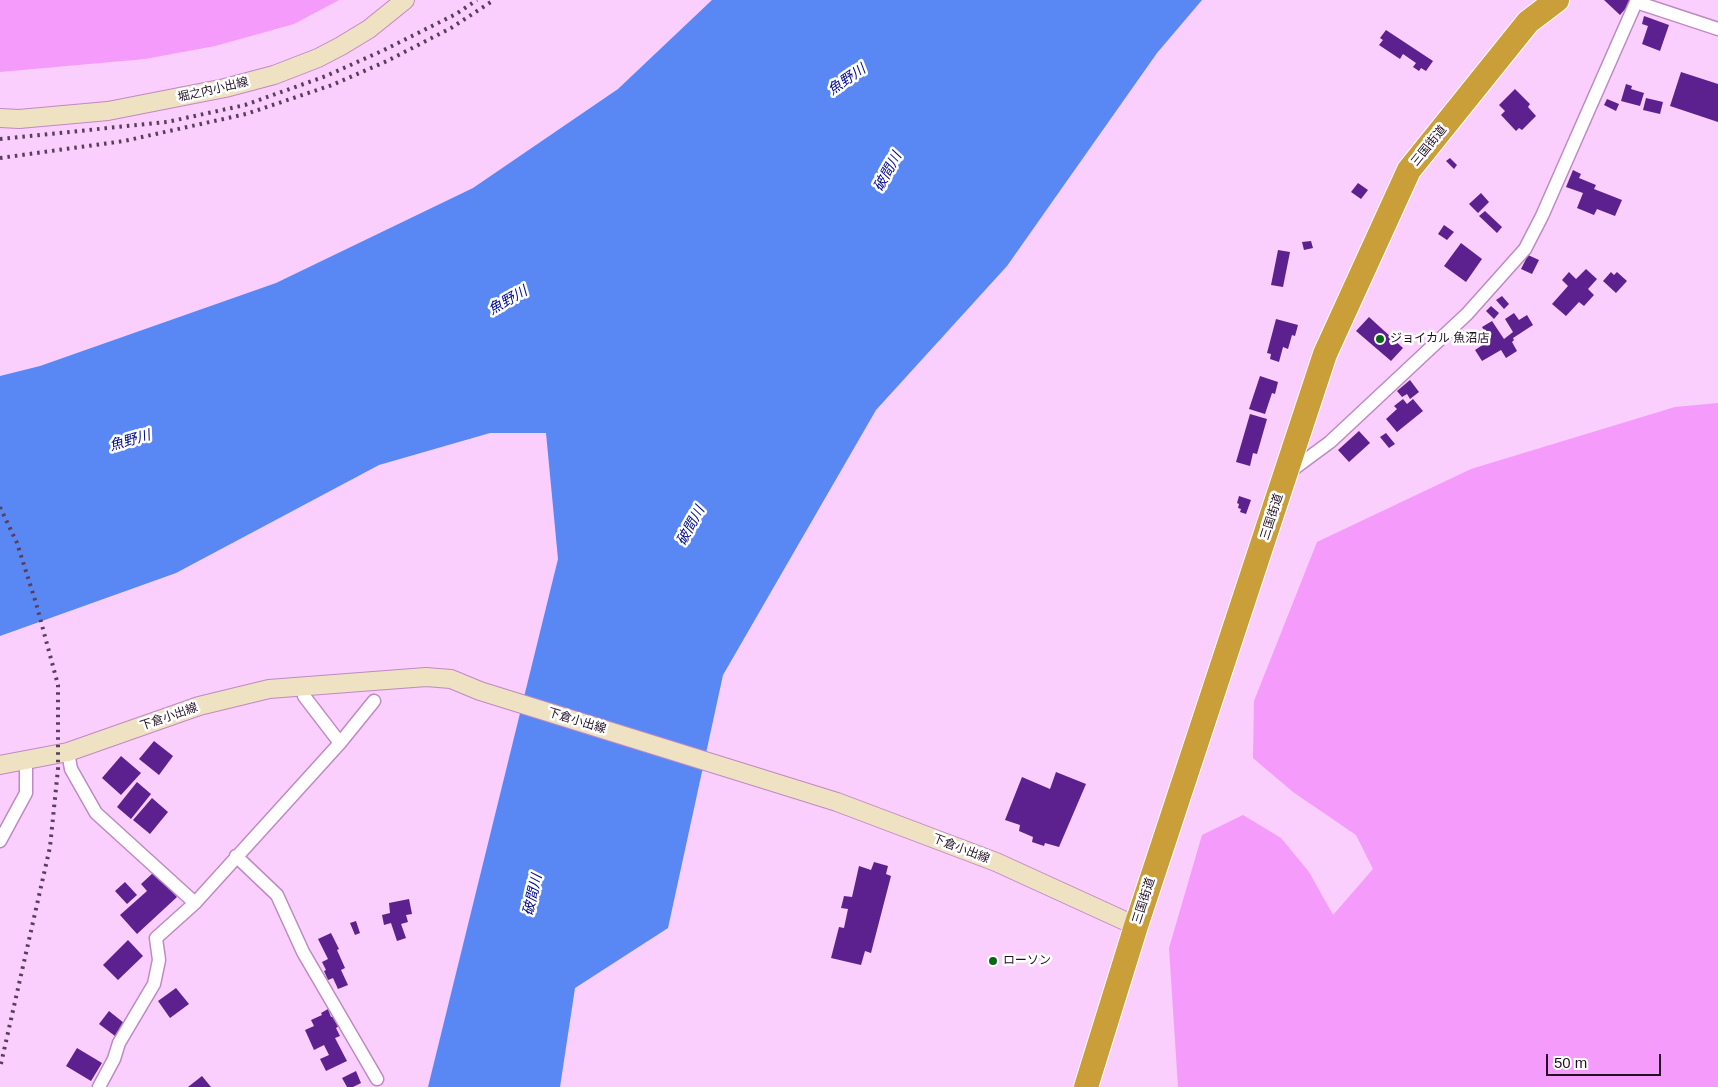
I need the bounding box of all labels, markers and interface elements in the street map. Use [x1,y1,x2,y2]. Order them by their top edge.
water label: 魚野川 [825,61,869,99]
street label: 堀之内小出線 [176,75,250,105]
street label: 三国街道 [1408,123,1450,169]
water label: 破間川 [870,150,906,194]
water label: 魚野川 [486,283,530,319]
place label: ジョイカル 魚沼店 [1390,332,1489,346]
marker: ジョイカル 魚沼店 [1374,333,1386,345]
water label: 魚野川 [107,427,153,455]
street label: 三国街道 [1258,492,1286,542]
water label: 破間川 [673,504,709,548]
street label: 下倉小出線 [138,700,200,734]
street label: 下倉小出線 [546,705,608,737]
street label: 下倉小出線 [930,832,992,866]
water label: 破間川 [520,873,546,917]
street label: 三国街道 [1130,876,1158,926]
place label: ローソン [1003,954,1051,968]
marker: ローソン [987,955,999,967]
scale bar [1548,1044,1663,1076]
text: 50 m [1554,1054,1587,1071]

